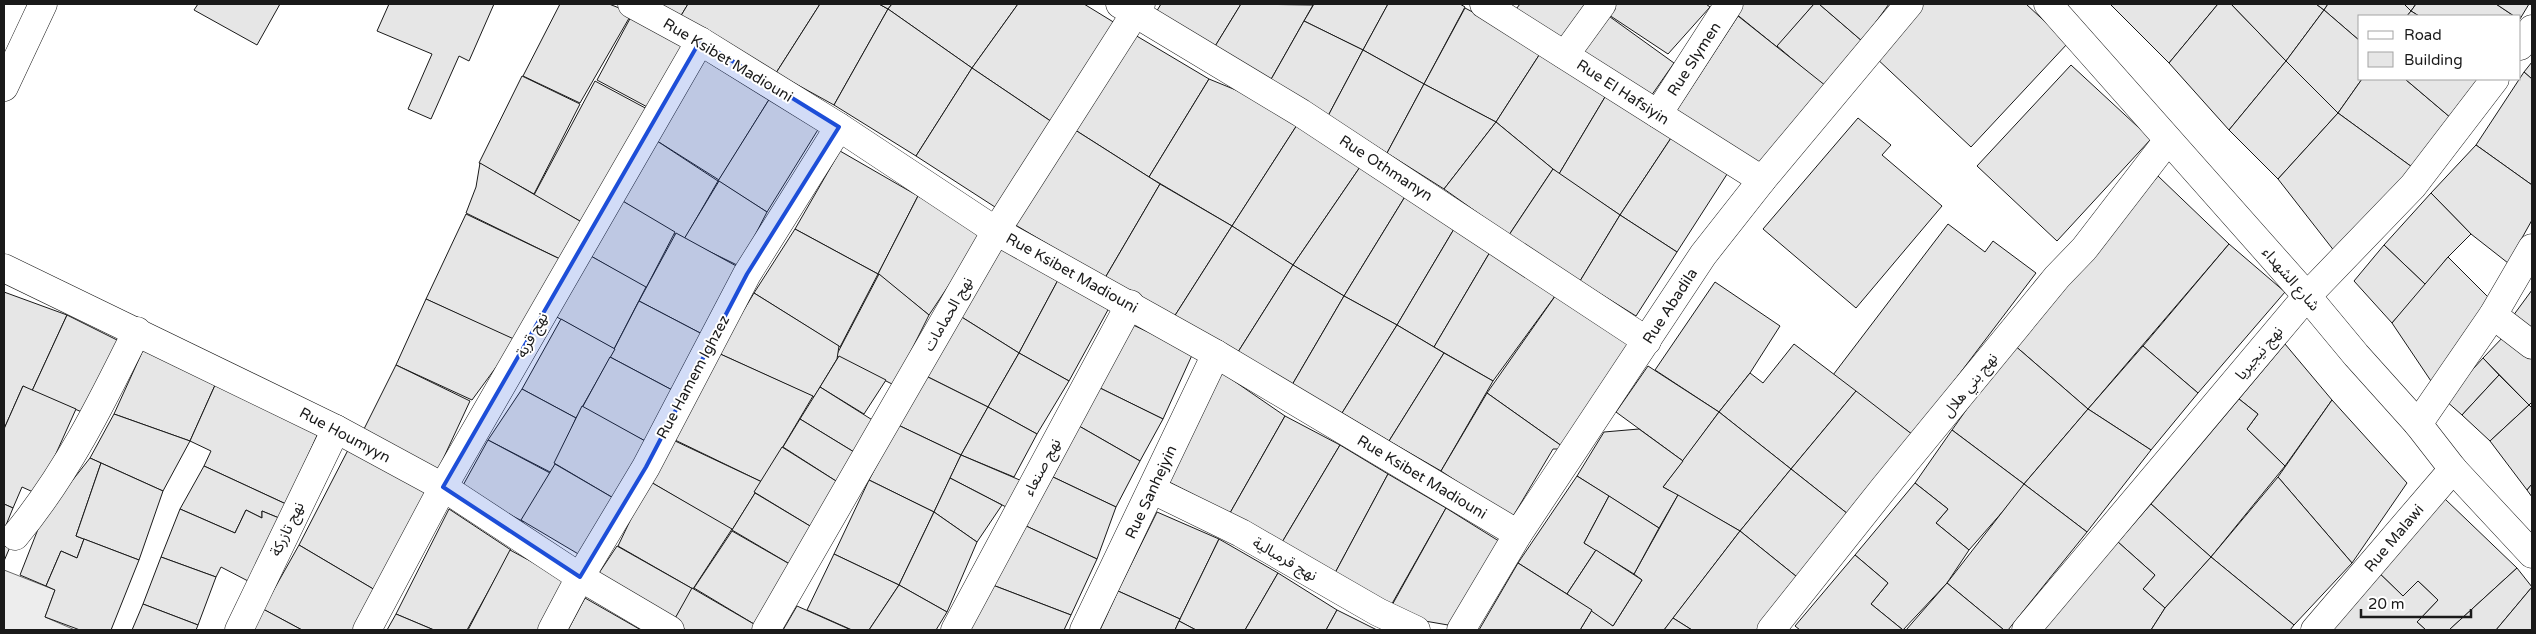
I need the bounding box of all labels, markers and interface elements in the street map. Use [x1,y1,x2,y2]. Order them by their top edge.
street label: Rue Ksibet Madiouni [660,14,796,106]
legend [2358,15,2521,80]
street label: Rue Slymen [1663,19,1725,99]
text: Road [2404,26,2442,44]
text: Building [2404,51,2463,69]
street label: Rue El Hafsiyin [1573,55,1673,129]
street label: Rue Othmanyn [1336,131,1436,205]
street label: Rue Ksibet Madiouni [1003,229,1141,317]
street label: شارع الشهداء [2256,243,2324,317]
street label: Rue Abadila [1639,265,1701,347]
street label: نهج الحمامات [920,274,979,356]
street label: نهج قربة [512,309,554,362]
street label: Rue Hamem lghzez [653,312,733,442]
street label: نهج نيجيريا [2231,323,2289,385]
street label: نهج بني هلال [1939,349,2004,423]
street label: Rue Houmyyn [296,403,394,467]
street label: Rue Ksibet Madiouni [1354,431,1490,523]
street label: نهج صنعاء [1019,435,1067,500]
street label: Rue Sanhejyin [1121,442,1181,542]
street label: نهج تازركة [266,499,311,560]
street label: Rue Malawi [2361,501,2427,575]
street label: نهج قرمبالية [1248,533,1320,587]
scale bar [2361,586,2471,618]
text: 20 m [2368,595,2405,613]

